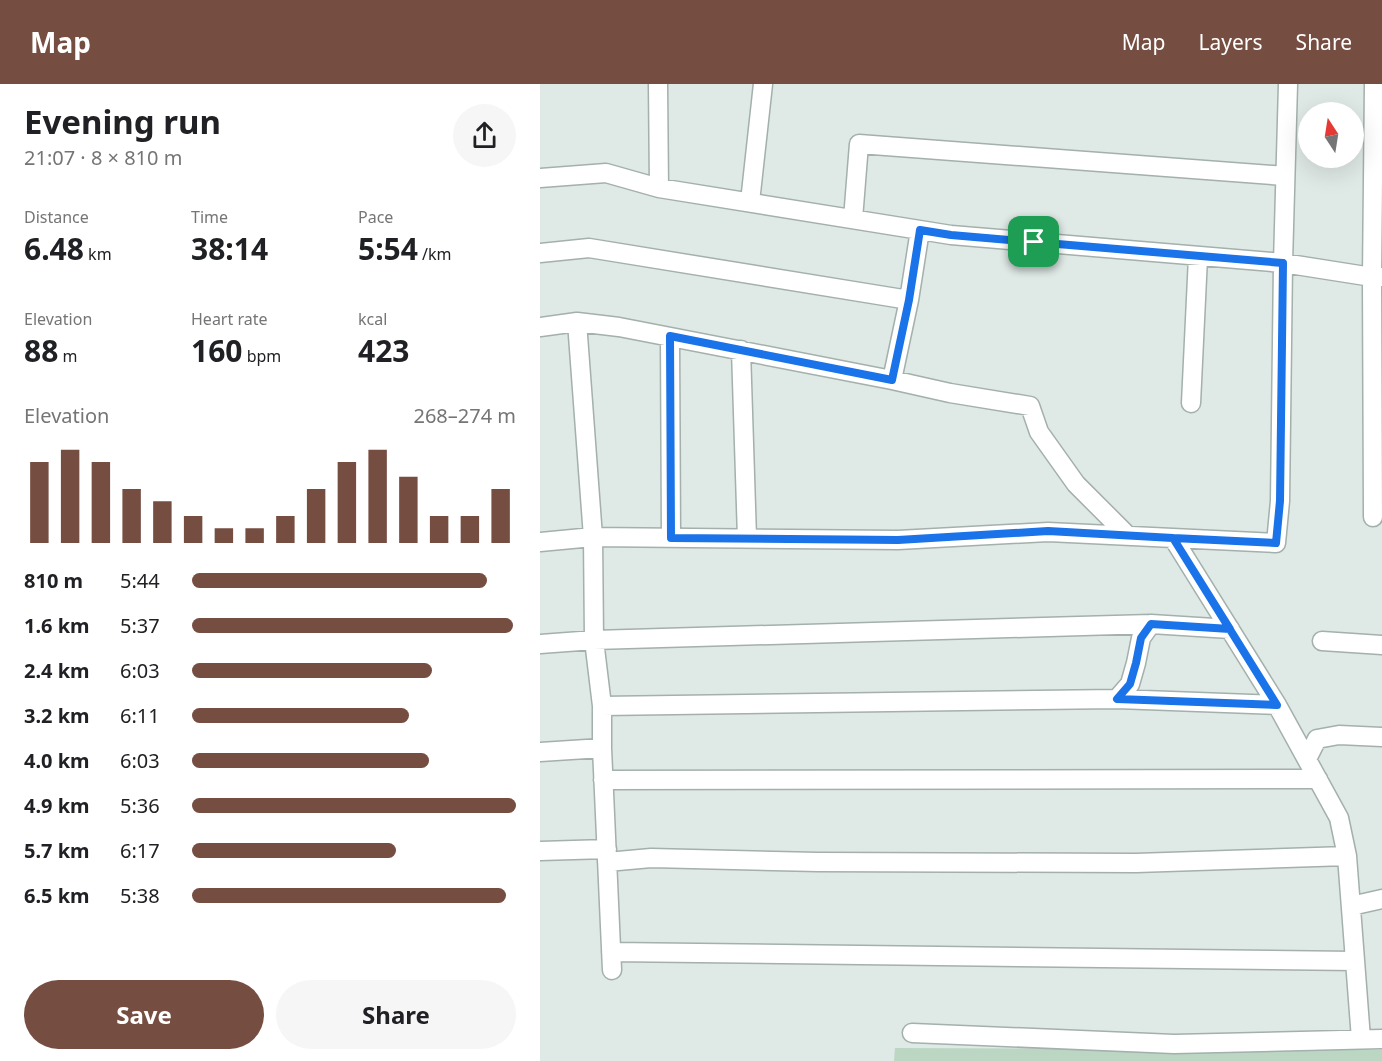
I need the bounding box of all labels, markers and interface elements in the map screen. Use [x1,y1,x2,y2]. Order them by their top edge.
text: Map [30,23,91,61]
text: Map [1122,28,1166,56]
text: Layers [1199,28,1263,56]
text: Share [1296,28,1352,56]
text: Evening run [24,99,221,144]
north arrow [1298,102,1364,168]
map controls [1298,102,1364,168]
button: share [453,104,516,167]
text: 21:07 · 8 × 810 m [24,144,182,171]
text: Distance [24,206,89,228]
text: Time [191,206,228,228]
text: Pace [358,206,393,228]
pin [1008,216,1059,267]
icon: arrive [1017,225,1050,258]
text: 6.48 [24,228,84,269]
text: 38:14 [191,228,268,269]
text: 5:54 [358,228,418,269]
text: km [84,243,112,265]
text: /km [418,243,452,265]
text: Elevation [24,308,92,330]
text: Heart rate [191,308,267,330]
text: kcal [358,308,387,330]
text: 88 [24,330,58,371]
text: 160 [191,330,242,371]
text: 423 [358,330,409,371]
text: m [58,345,77,367]
text: bpm [242,345,281,367]
text: Elevation [24,402,109,429]
text: 268–274 m [413,402,516,429]
text: 810 m [24,567,83,594]
text: 5:44 [120,567,160,594]
text: 1.6 km [24,612,90,639]
text: 5:37 [120,612,160,639]
text: 2.4 km [24,657,90,684]
text: 6:03 [120,657,160,684]
text: 3.2 km [24,702,90,729]
text: 6:11 [120,702,160,729]
text: 4.0 km [24,747,90,774]
text: 6:03 [120,747,160,774]
text: 4.9 km [24,792,90,819]
text: 5:36 [120,792,160,819]
text: 5.7 km [24,837,90,864]
text: 6:17 [120,837,160,864]
text: 6.5 km [24,882,90,909]
text: 5:38 [120,882,160,909]
button: Save [24,980,264,1049]
button: Share [276,980,516,1049]

